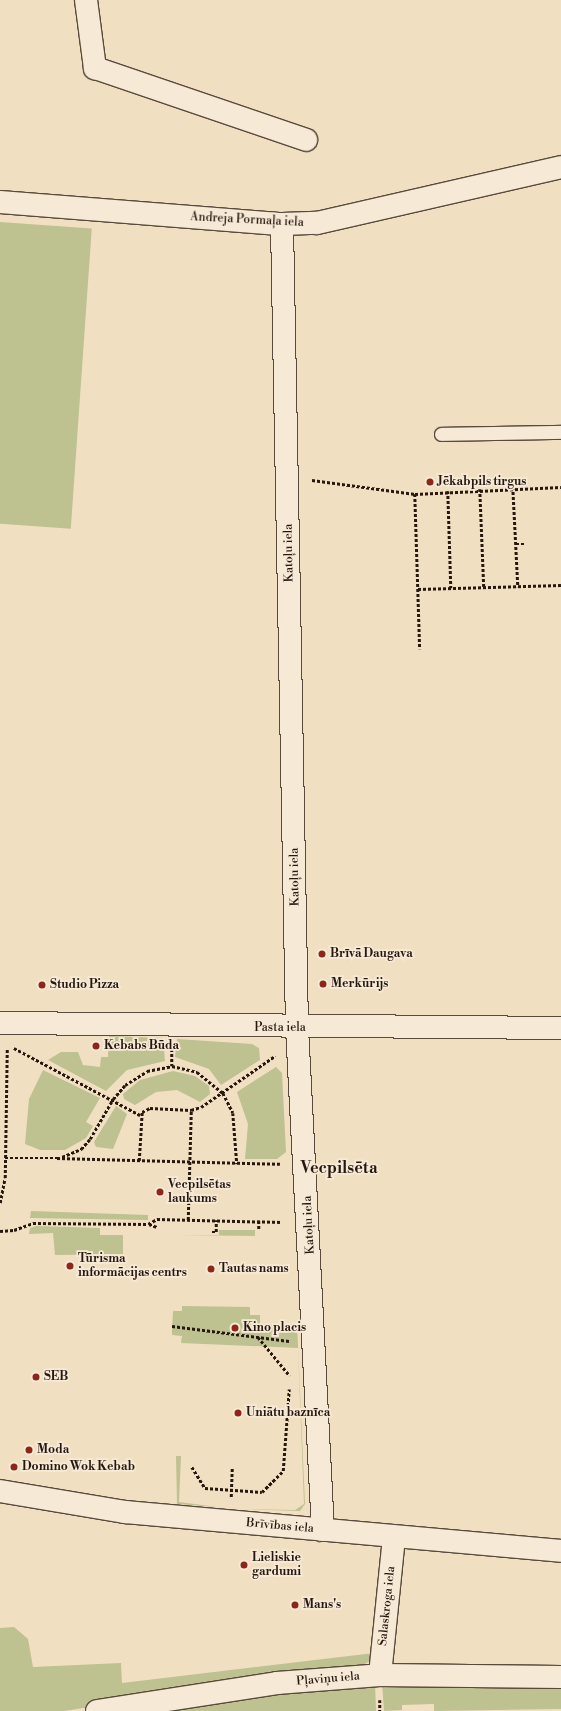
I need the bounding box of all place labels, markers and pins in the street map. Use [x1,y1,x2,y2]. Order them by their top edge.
place label: Jēkabpils tirgus [438,475,526,489]
marker: Jēkabpils tirgus [425,477,435,487]
place label: Brīvā Daugava [330,947,413,961]
marker: Brīvā Daugava [317,949,327,959]
place label: Merkūrijs [331,977,388,991]
place label: Studio Pizza [50,978,119,992]
marker: Merkūrijs [318,979,328,989]
marker: Studio Pizza [37,980,47,990]
place label: Kebabs Būda [104,1039,179,1053]
marker: Kebabs Būda [91,1041,101,1051]
place label: Vecpilsētas laukums [168,1178,231,1206]
marker: Vecpilsētas laukums [155,1187,165,1197]
place label: Tūrisma informācijas centrs [78,1252,187,1280]
marker: Tūrisma informācijas centrs [65,1261,75,1271]
place label: Tautas nams [219,1262,289,1276]
marker: Tautas nams [206,1264,216,1274]
place label: Kino placis [243,1321,306,1335]
marker: Kino placis [230,1323,240,1333]
place label: SEB [44,1370,68,1384]
marker: SEB [31,1372,41,1382]
place label: Uniātu baznīca [246,1406,330,1420]
marker: Uniātu baznīca [233,1408,243,1418]
place label: Moda [37,1443,69,1457]
marker: Moda [24,1445,34,1455]
place label: Domino Wok Kebab [22,1460,135,1474]
marker: Domino Wok Kebab [9,1462,19,1472]
place label: Lieliskie gardumi [252,1551,301,1579]
marker: Lieliskie gardumi [239,1560,249,1570]
place label: Mans's [303,1598,341,1612]
marker: Mans's [290,1600,300,1610]

